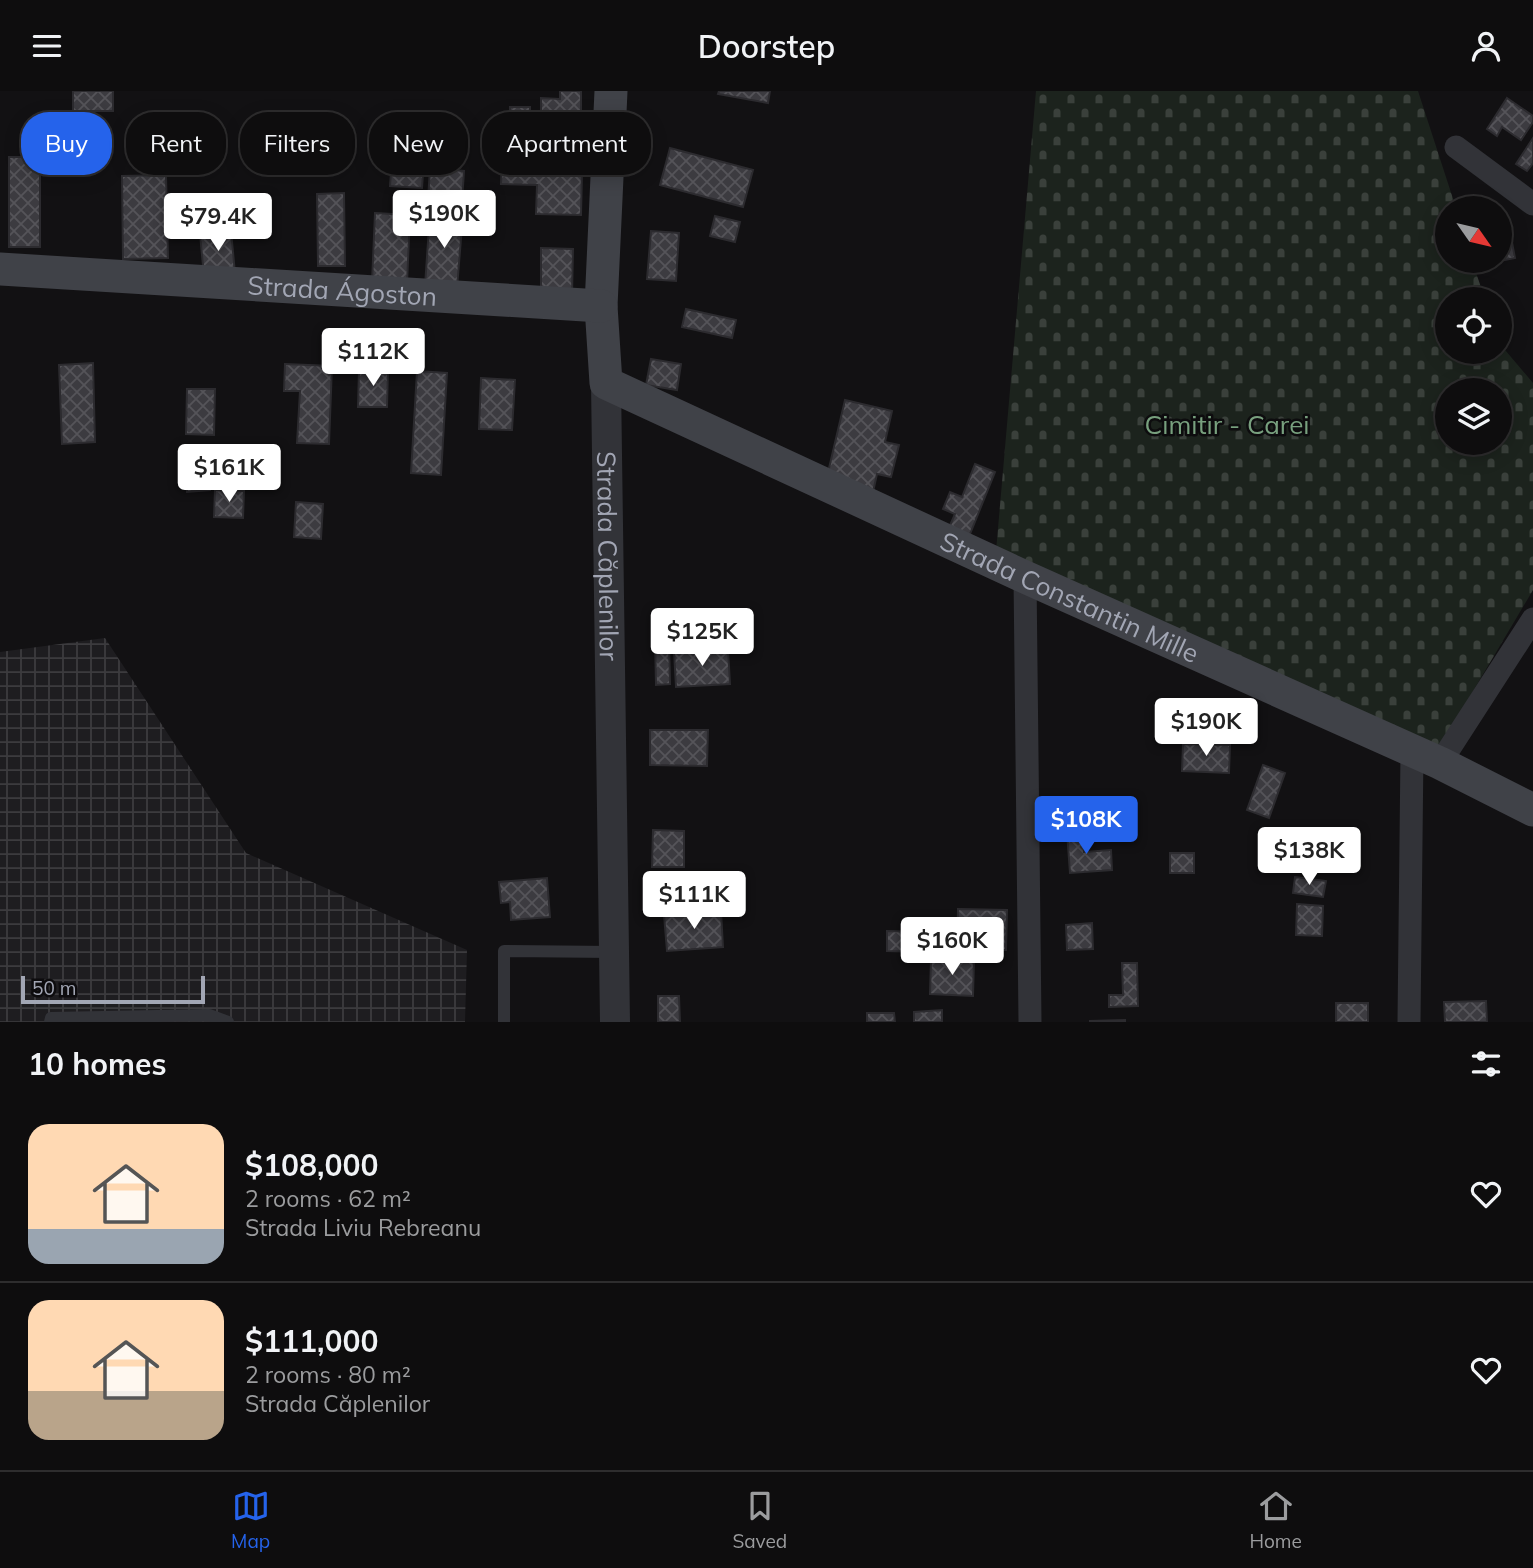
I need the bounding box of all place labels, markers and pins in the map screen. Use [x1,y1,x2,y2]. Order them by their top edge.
pin: $190K [395,191,493,250]
pin: $79.4K [161,193,275,253]
pin: $112K [324,329,422,388]
pin: $161K [180,445,278,504]
pin: $125K [653,609,751,668]
pin: $190K [1157,699,1255,758]
pin: $108K [1037,797,1135,856]
pin: $138K [1260,827,1358,887]
pin: $111K [645,871,743,931]
pin: $160K [903,917,1001,977]

